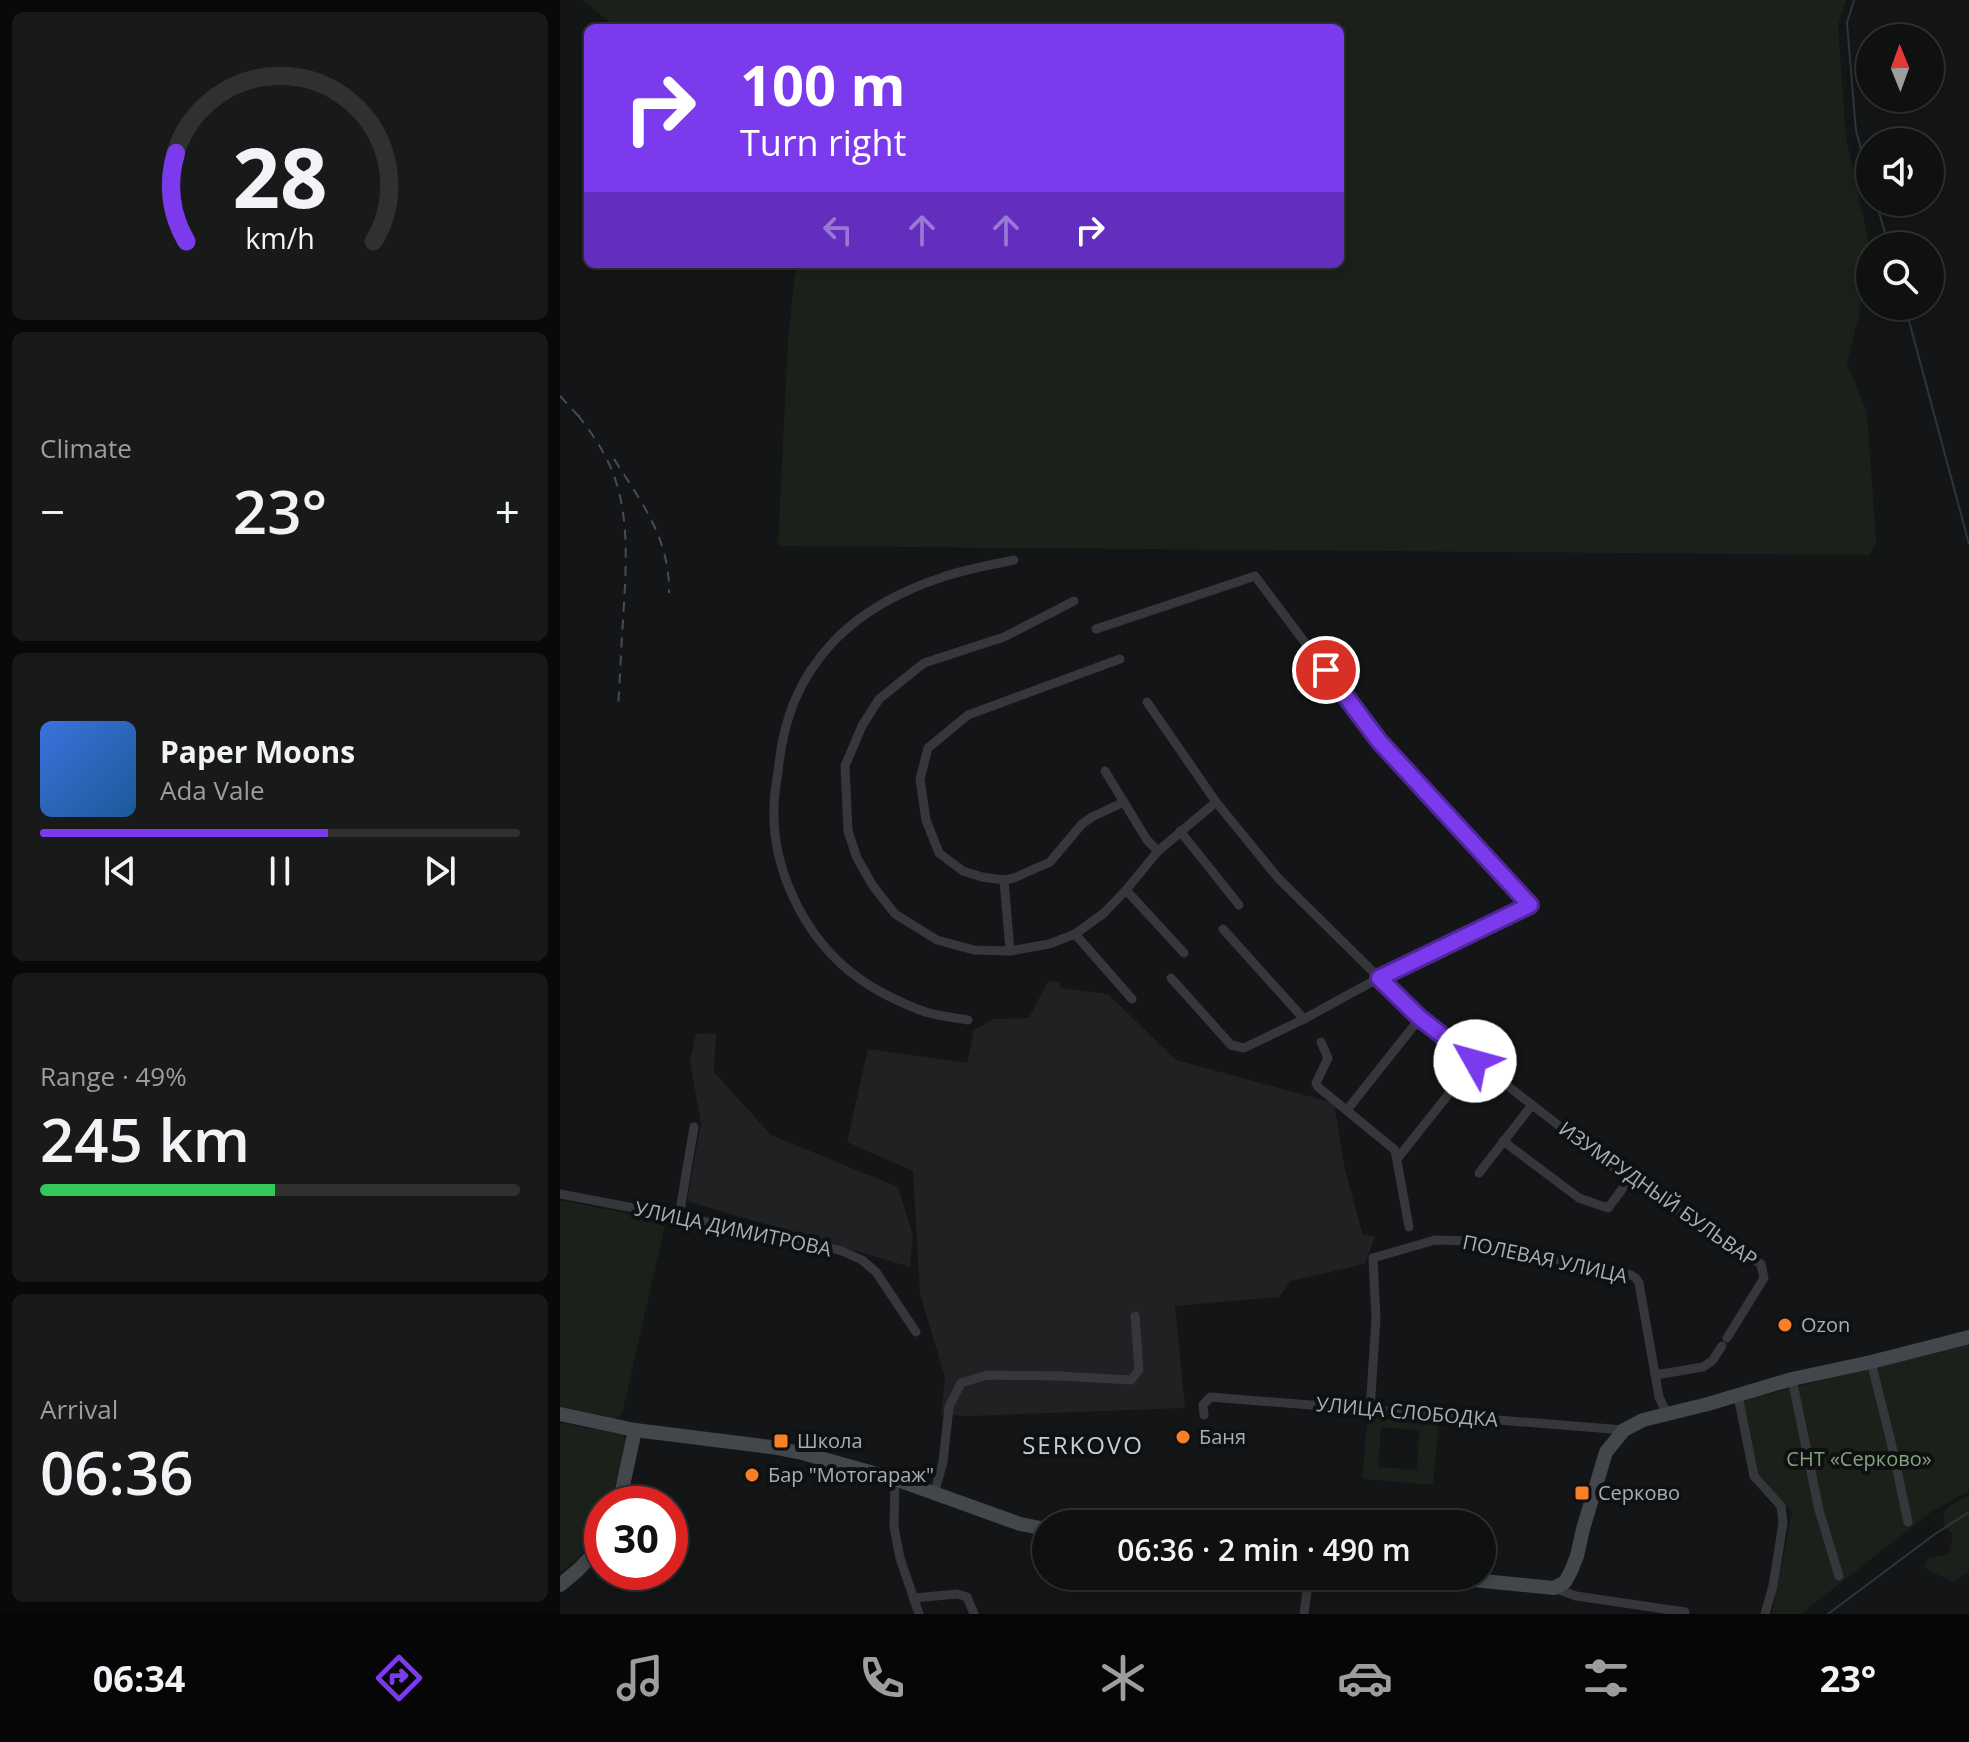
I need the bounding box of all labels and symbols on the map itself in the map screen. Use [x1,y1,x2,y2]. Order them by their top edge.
north arrow [1856,24,1944,112]
pin [1292,636,1360,704]
position arrow [1433,1019,1517,1103]
street label: ИЗУМРУДНЫЙ БУЛЬВАР [1554,1115,1763,1272]
street label: УЛИЦА ДИМИТРОВА [632,1194,834,1263]
street label: ПОЛЕВАЯ УЛИЦА [1460,1228,1630,1289]
place label: Ozon [1801,1311,1850,1338]
marker: Ozon [1776,1316,1794,1334]
street label: УЛИЦА СЛОБОДКА [1315,1390,1500,1433]
place label: Баня [1199,1423,1246,1450]
place label: Школа [797,1427,863,1454]
district label: SERKOVO [1022,1428,1144,1461]
marker: Баня [1174,1428,1192,1446]
marker: Школа [772,1432,790,1450]
park label: СНТ «Серково» [1786,1445,1932,1472]
place label: Бар "Мотогараж" [768,1461,934,1488]
marker: Бар "Мотогараж" [743,1466,761,1484]
place label: Серково [1598,1479,1680,1506]
marker: Серково [1573,1484,1591,1502]
speed limit sign: 30 [584,1486,688,1590]

